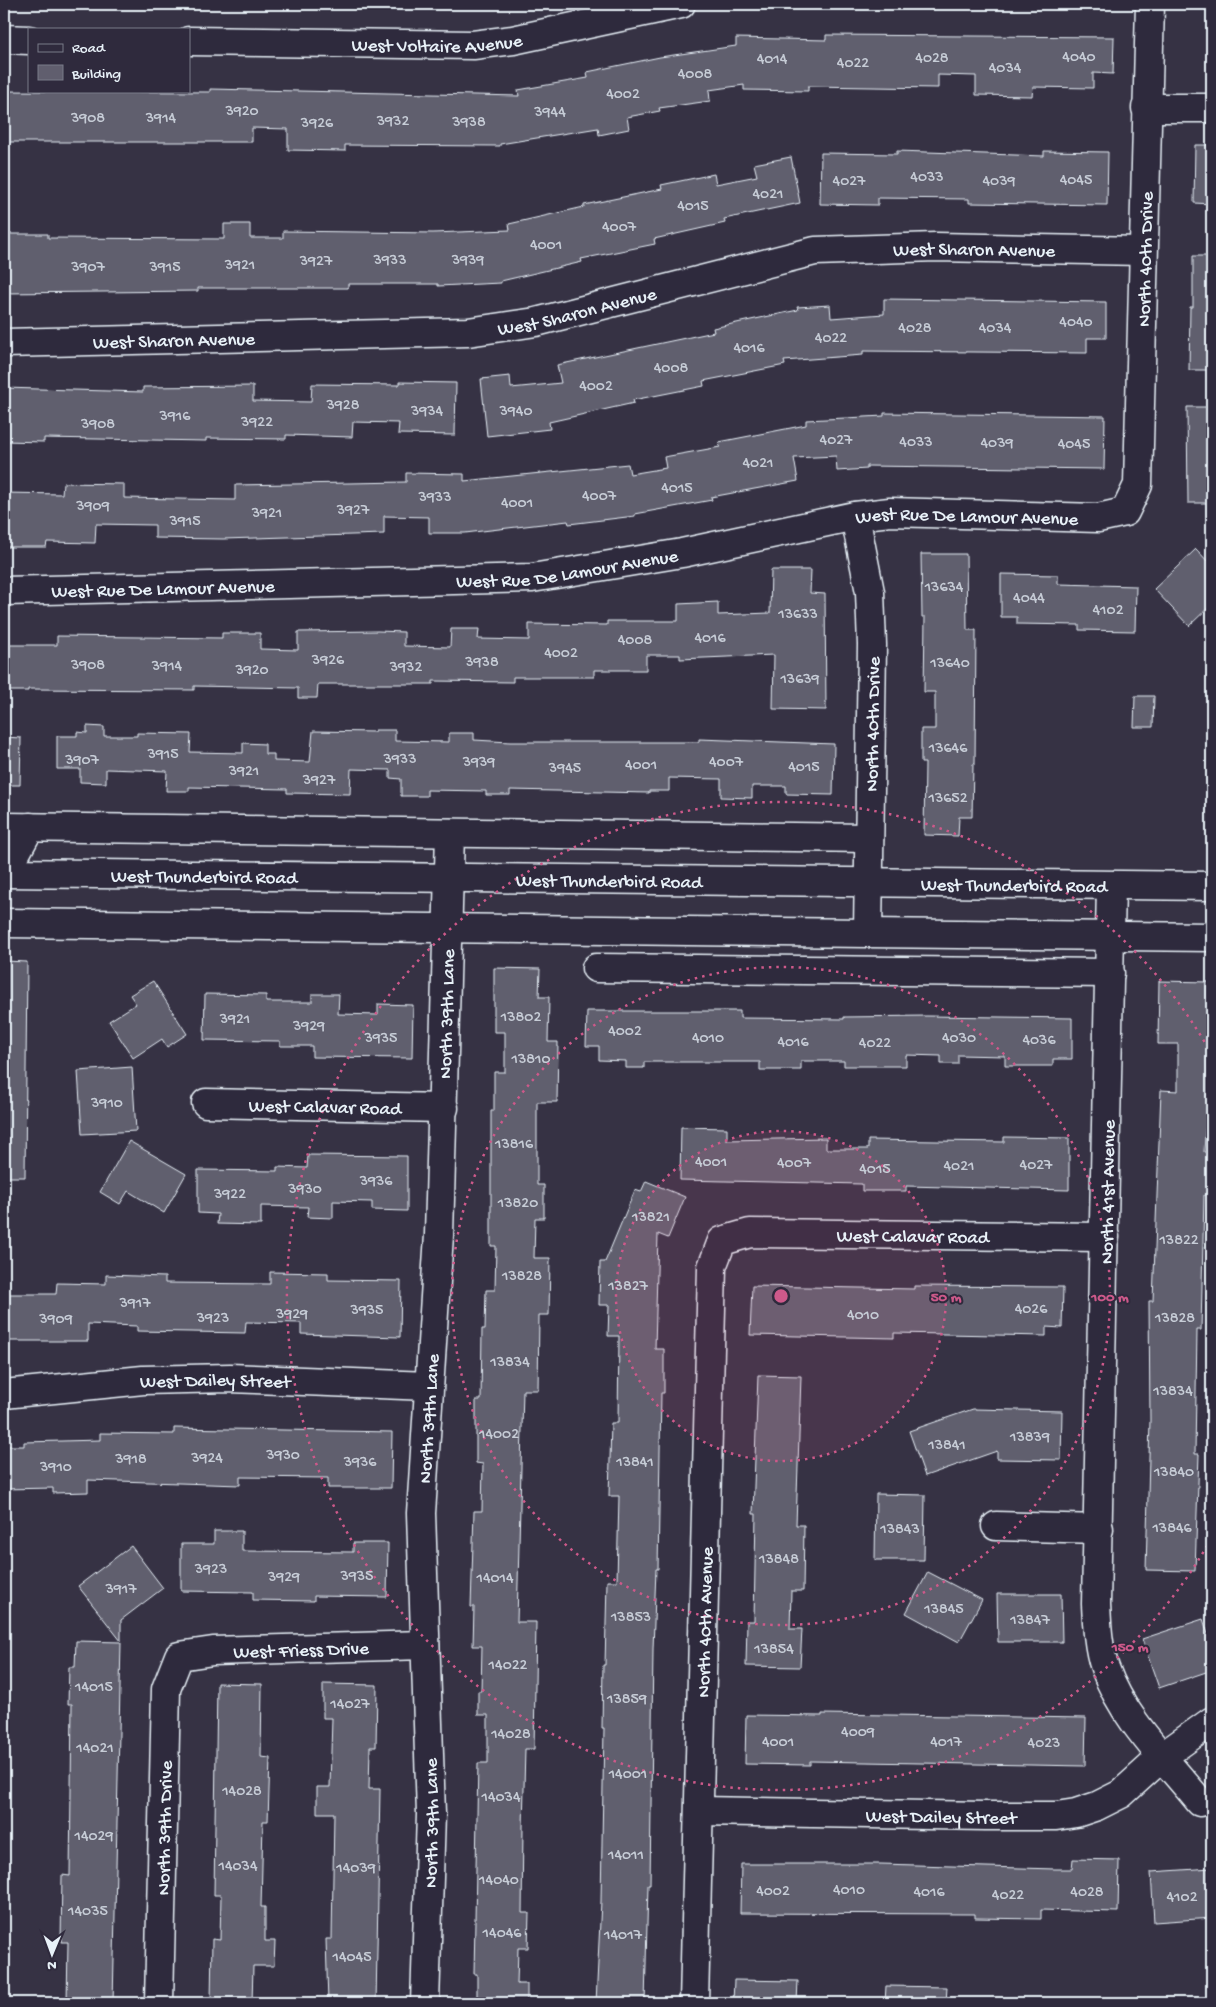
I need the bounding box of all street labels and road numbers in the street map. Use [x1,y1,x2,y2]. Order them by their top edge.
street label: West Voltaire Avenue [351,30,525,60]
street label: North 40th Drive [1134,191,1160,327]
street label: West Sharon Avenue [893,239,1056,264]
street label: West Sharon Avenue [496,284,659,343]
street label: West Sharon Avenue [93,329,256,356]
street label: West Rue De Lamour Avenue [854,504,1079,532]
street label: West Rue De Lamour Avenue [456,546,680,595]
street label: West Rue De Lamour Avenue [51,576,275,605]
street label: North 40th Drive [862,656,887,792]
street label: West Thunderbird Road [111,866,299,891]
street label: West Thunderbird Road [516,871,704,896]
street label: West Thunderbird Road [921,875,1109,900]
street label: North 39th Lane [435,949,462,1079]
street label: West Calavar Road [248,1096,403,1122]
street label: North 41st Avenue [1097,1119,1122,1265]
street label: West Calavar Road [836,1226,991,1251]
street label: North 39th Lane [415,1353,446,1484]
street label: West Dailey Street [140,1370,293,1396]
street label: North 40th Avenue [693,1546,720,1698]
street label: West Friess Drive [233,1639,369,1665]
street label: North 39th Lane [421,1758,446,1888]
street label: North 39th Drive [153,1760,179,1896]
street label: West Dailey Street [865,1806,1019,1831]

